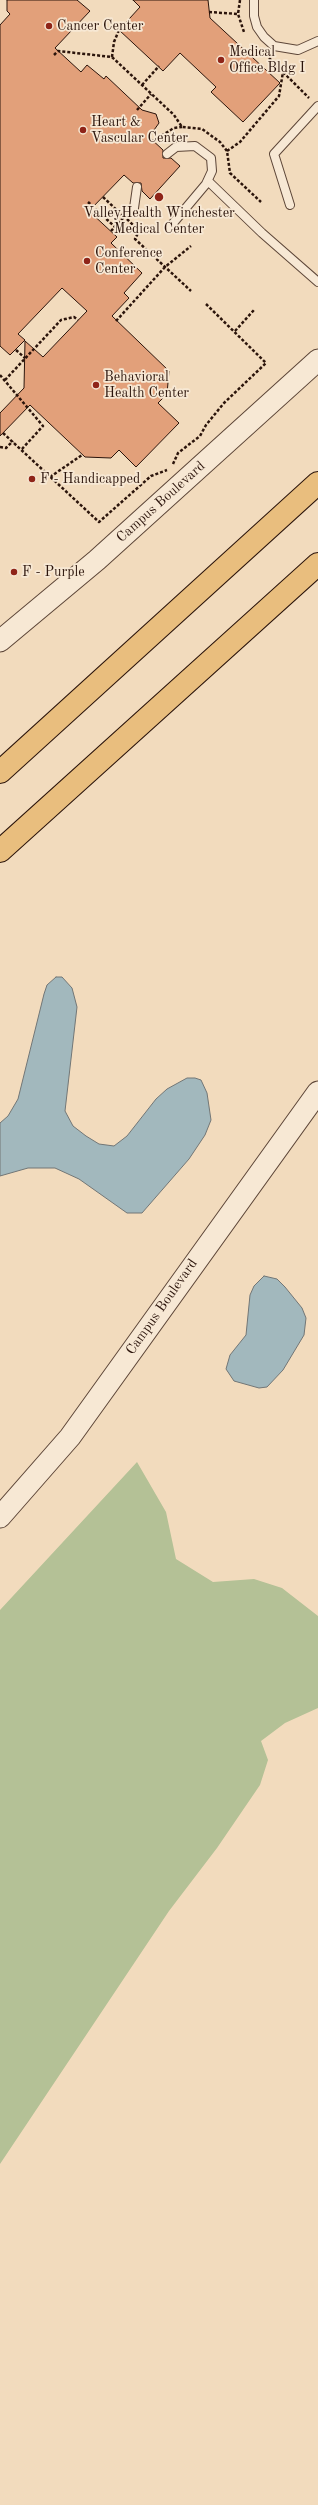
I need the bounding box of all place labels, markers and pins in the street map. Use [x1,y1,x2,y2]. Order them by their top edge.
place label: Cancer Center [57,18,144,34]
marker: Cancer Center [44,21,54,31]
place label: Medical Office Bldg I [229,44,305,76]
marker: Medical Office Bldg I [216,55,226,65]
place label: Heart & Vascular Center [91,114,188,146]
marker: Heart & Vascular Center [78,125,88,135]
marker: ValleyHealth Winchester Medical Center [153,191,165,203]
place label: ValleyHealth Winchester Medical Center [83,205,235,238]
place label: Conference Center [95,245,162,278]
marker: Conference Center [82,256,92,266]
place label: Behavioral Health Center [104,369,189,402]
marker: Behavioral Health Center [91,380,101,390]
place label: F - Handicapped [40,471,140,487]
marker: F - Handicapped [27,474,37,484]
place label: F - Purple [22,564,85,580]
marker: F - Purple [9,567,19,577]

